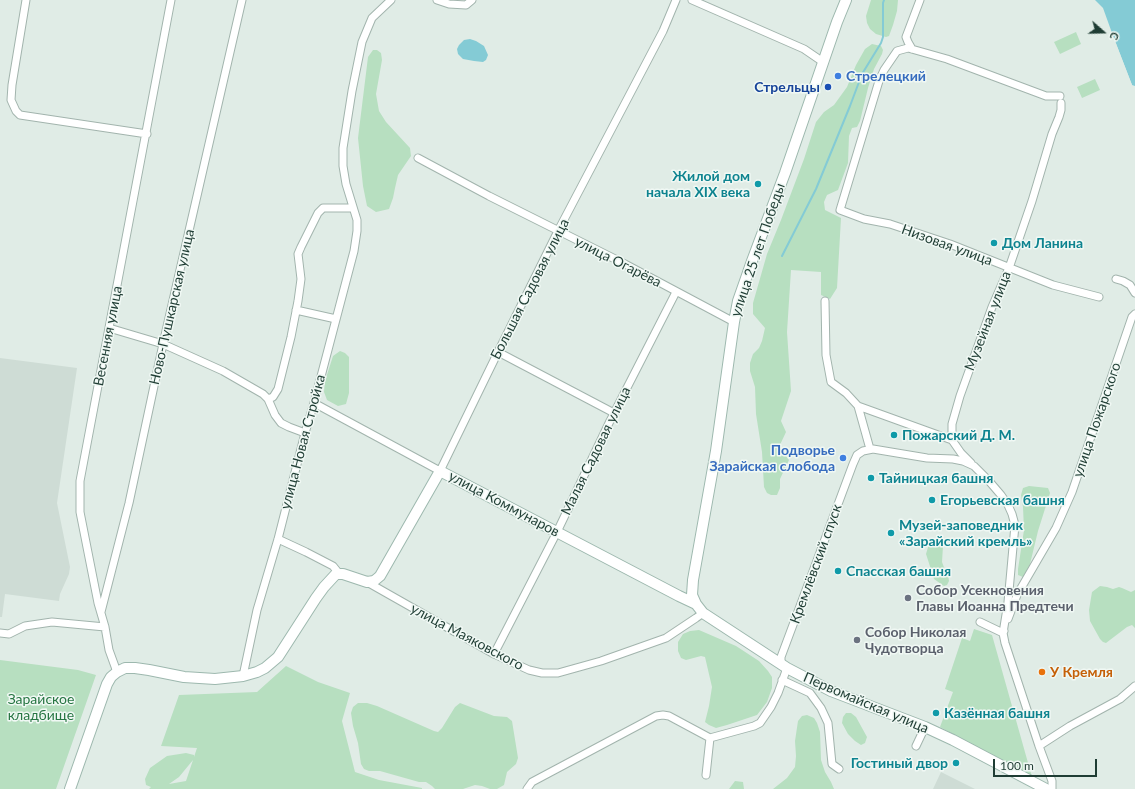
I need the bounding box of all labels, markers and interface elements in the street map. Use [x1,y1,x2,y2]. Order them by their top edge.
north arrow [1083,12,1123,52]
text: С [1107,31,1122,42]
place label: Стрелецкий [846,68,926,84]
marker: Стрелецкий [833,71,843,81]
place label: Стрельцы [754,79,820,95]
marker: Стрельцы [823,82,833,92]
place label: Жилой дом начала XIX века [646,168,750,200]
marker: Жилой дом начала XIX века [753,179,763,189]
street label: улица 25 лет Победы [727,181,789,319]
street label: Большая Садовая улица [487,216,573,362]
street label: Низовая улица [899,221,995,269]
street label: Ново-Пушкарская улица [146,228,198,386]
street label: улица Огарёва [572,233,664,291]
place label: Дом Ланина [1002,235,1083,251]
marker: Дом Ланина [989,238,999,248]
street label: Музейная улица [961,269,1015,373]
street label: Весенняя улица [90,284,126,388]
street label: улица Пожарского [1069,360,1125,480]
street label: улица Новая Стройка [277,373,329,511]
street label: Малая Садовая улица [558,384,634,518]
place label: Пожарский Д. М. [902,427,1015,443]
marker: Пожарский Д. М. [889,430,899,440]
place label: Подворье Зарайская слобода [709,442,835,474]
marker: Подворье Зарайская слобода [838,453,848,463]
street label: улица Коммунаров [446,468,562,540]
place label: Тайницкая башня [879,470,993,486]
marker: Тайницкая башня [866,473,876,483]
place label: Егорьевская башня [940,492,1065,508]
marker: Егорьевская башня [927,495,937,505]
street label: Кремлёвский спуск [787,502,845,626]
place label: Музей-заповедник «Зарайский кремль» [899,517,1032,550]
marker: Музей-заповедник «Зарайский кремль» [886,528,896,538]
place label: Спасская башня [846,563,951,579]
marker: Спасская башня [833,566,843,576]
place label: Собор Усекновения Главы Иоанна Предтечи [916,582,1074,614]
marker: Собор Усекновения Главы Иоанна Предтечи [903,593,913,603]
street label: улица Маяковского [408,600,526,674]
place label: Собор Николая Чудотворца [865,624,966,656]
marker: Собор Николая Чудотворца [852,635,862,645]
place label: У Кремля [1050,664,1113,680]
marker: У Кремля [1037,667,1047,677]
street label: Первомайская улица [801,669,931,737]
park label: Зарайское кладбище [8,691,74,724]
place label: Казённая башня [944,705,1050,721]
marker: Казённая башня [931,708,941,718]
scale bar [995,751,1099,777]
place label: Гостиный двор [851,755,948,771]
marker: Гостиный двор [951,758,961,768]
text: 100 m [1000,758,1034,773]

